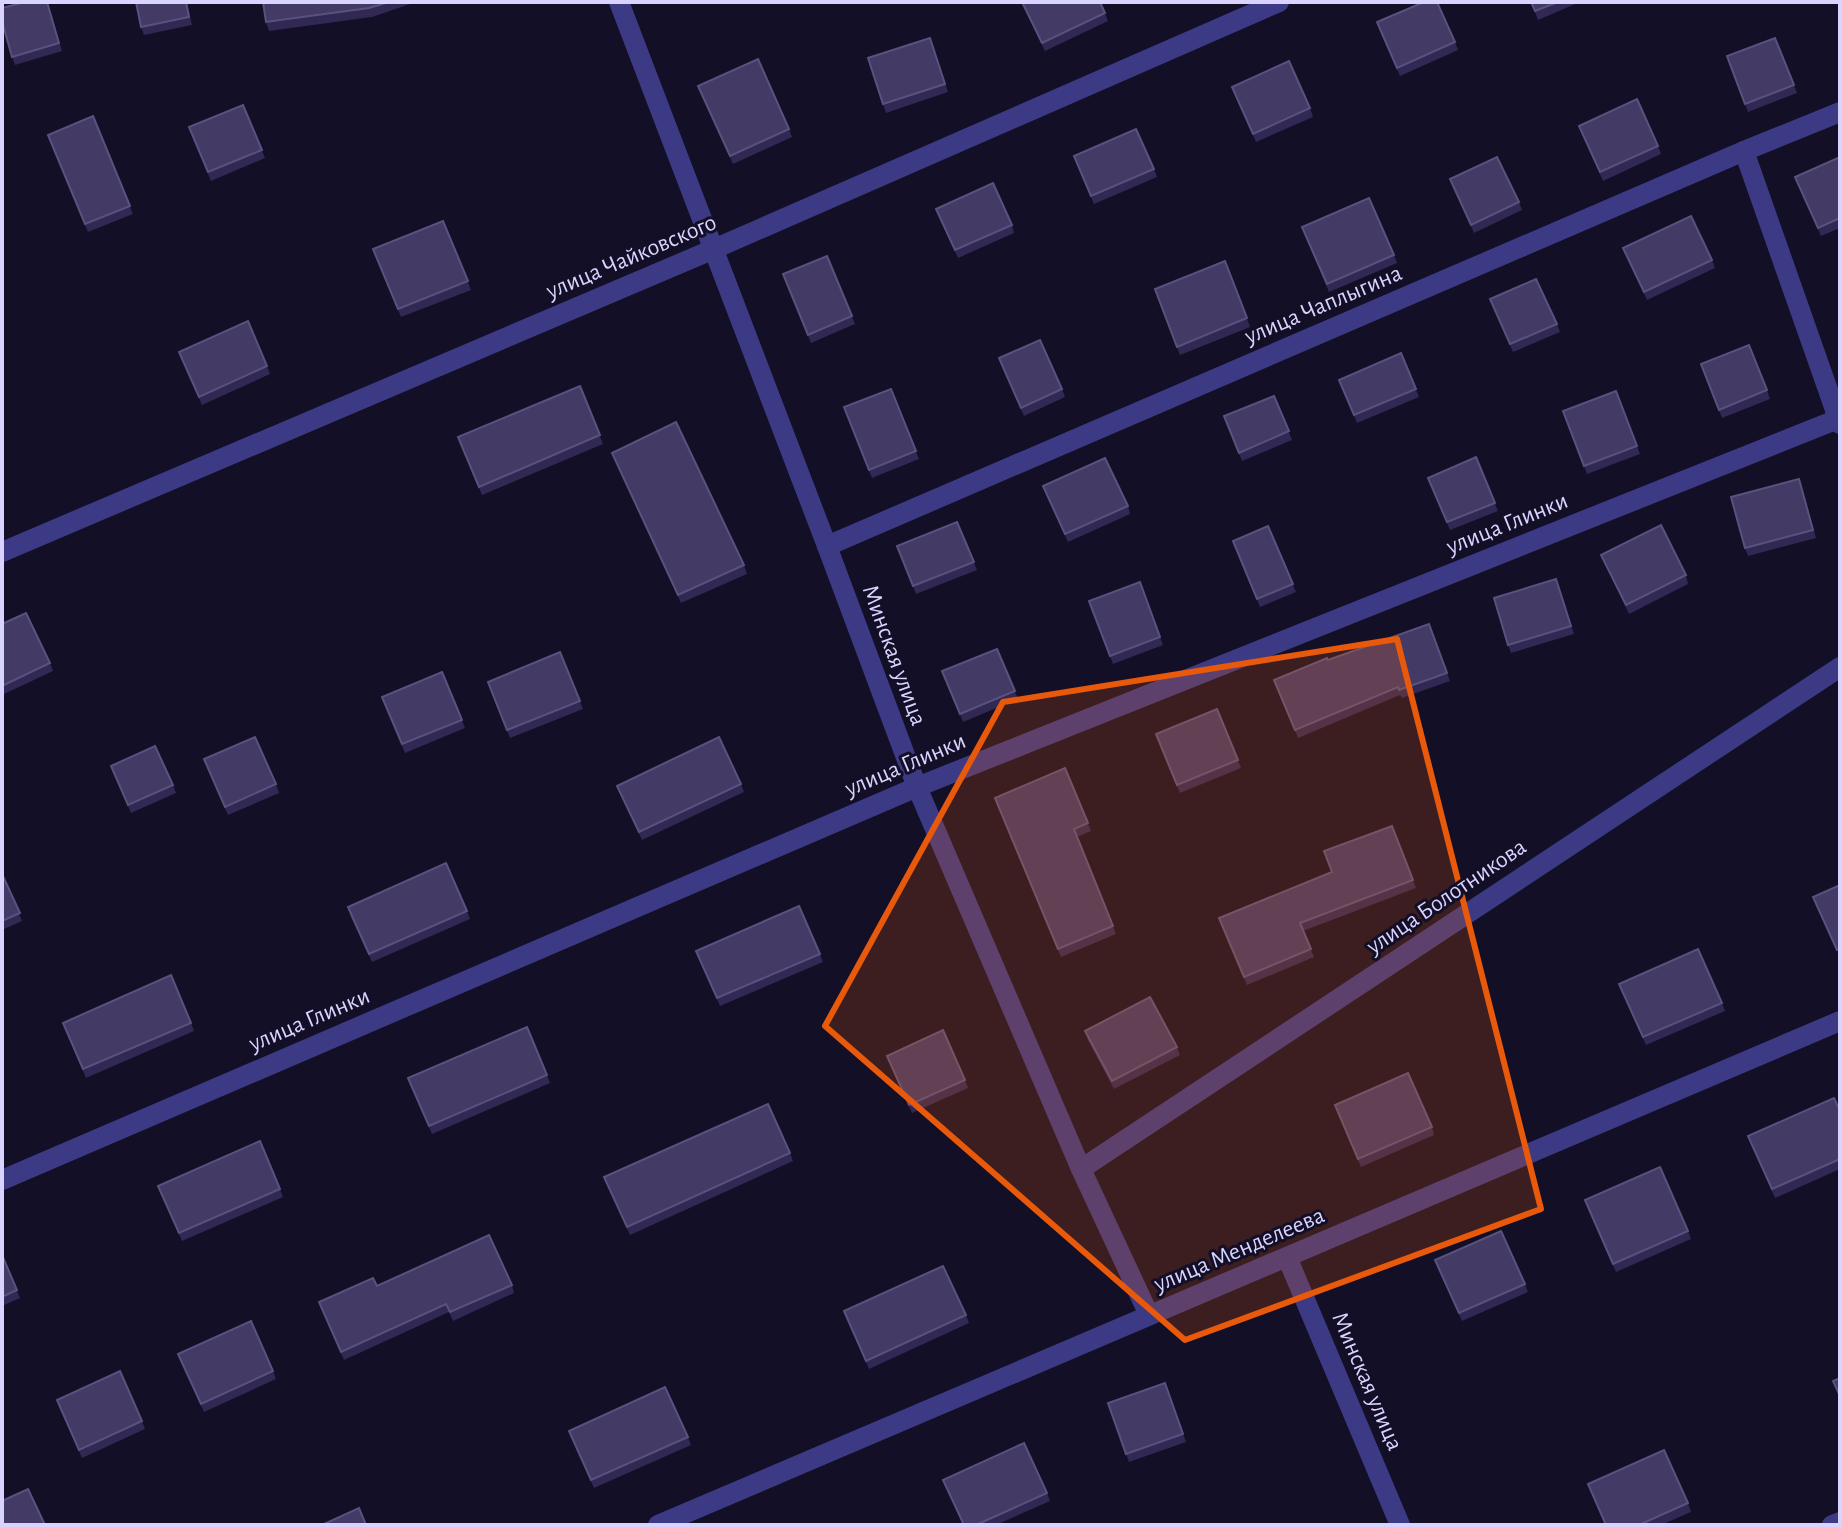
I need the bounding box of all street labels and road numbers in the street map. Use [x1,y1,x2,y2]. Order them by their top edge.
street label: улица Чайковского [542,210,720,304]
street label: улица Чаплыгина [1240,261,1405,349]
street label: улица Глинки [1442,489,1572,560]
street label: Минская улица [858,582,931,729]
street label: улица Глинки [841,729,969,802]
street label: улица Болотникова [1362,835,1531,960]
street label: улица Глинки [245,984,373,1057]
street label: улица Менделеева [1150,1203,1328,1297]
street label: Минская улица [1327,1309,1407,1454]

